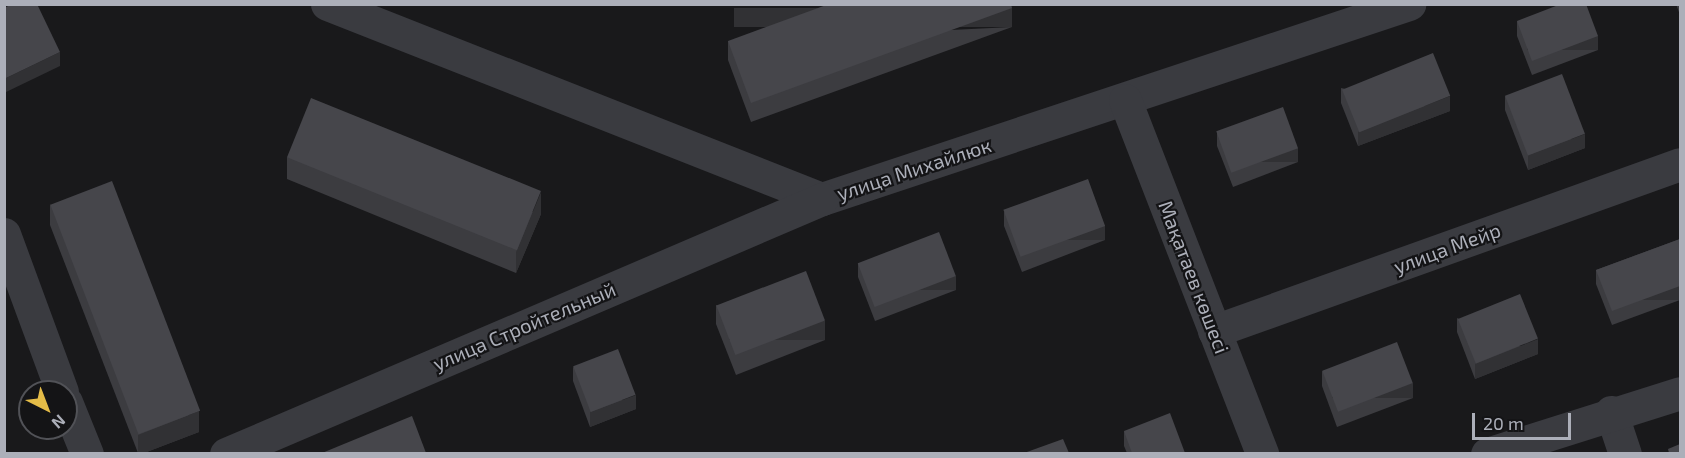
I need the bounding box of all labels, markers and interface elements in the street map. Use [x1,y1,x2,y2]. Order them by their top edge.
street label: улица Михайлюк [834,133,994,205]
street label: Мақатаев көшесі [1154,197,1234,357]
street label: улица Мейр [1390,218,1504,278]
street label: улица Стройтельный [429,277,619,375]
north arrow [18,380,78,440]
scale bar [1475,401,1574,439]
text: N [48,411,70,433]
text: 20 m [1483,412,1524,434]

